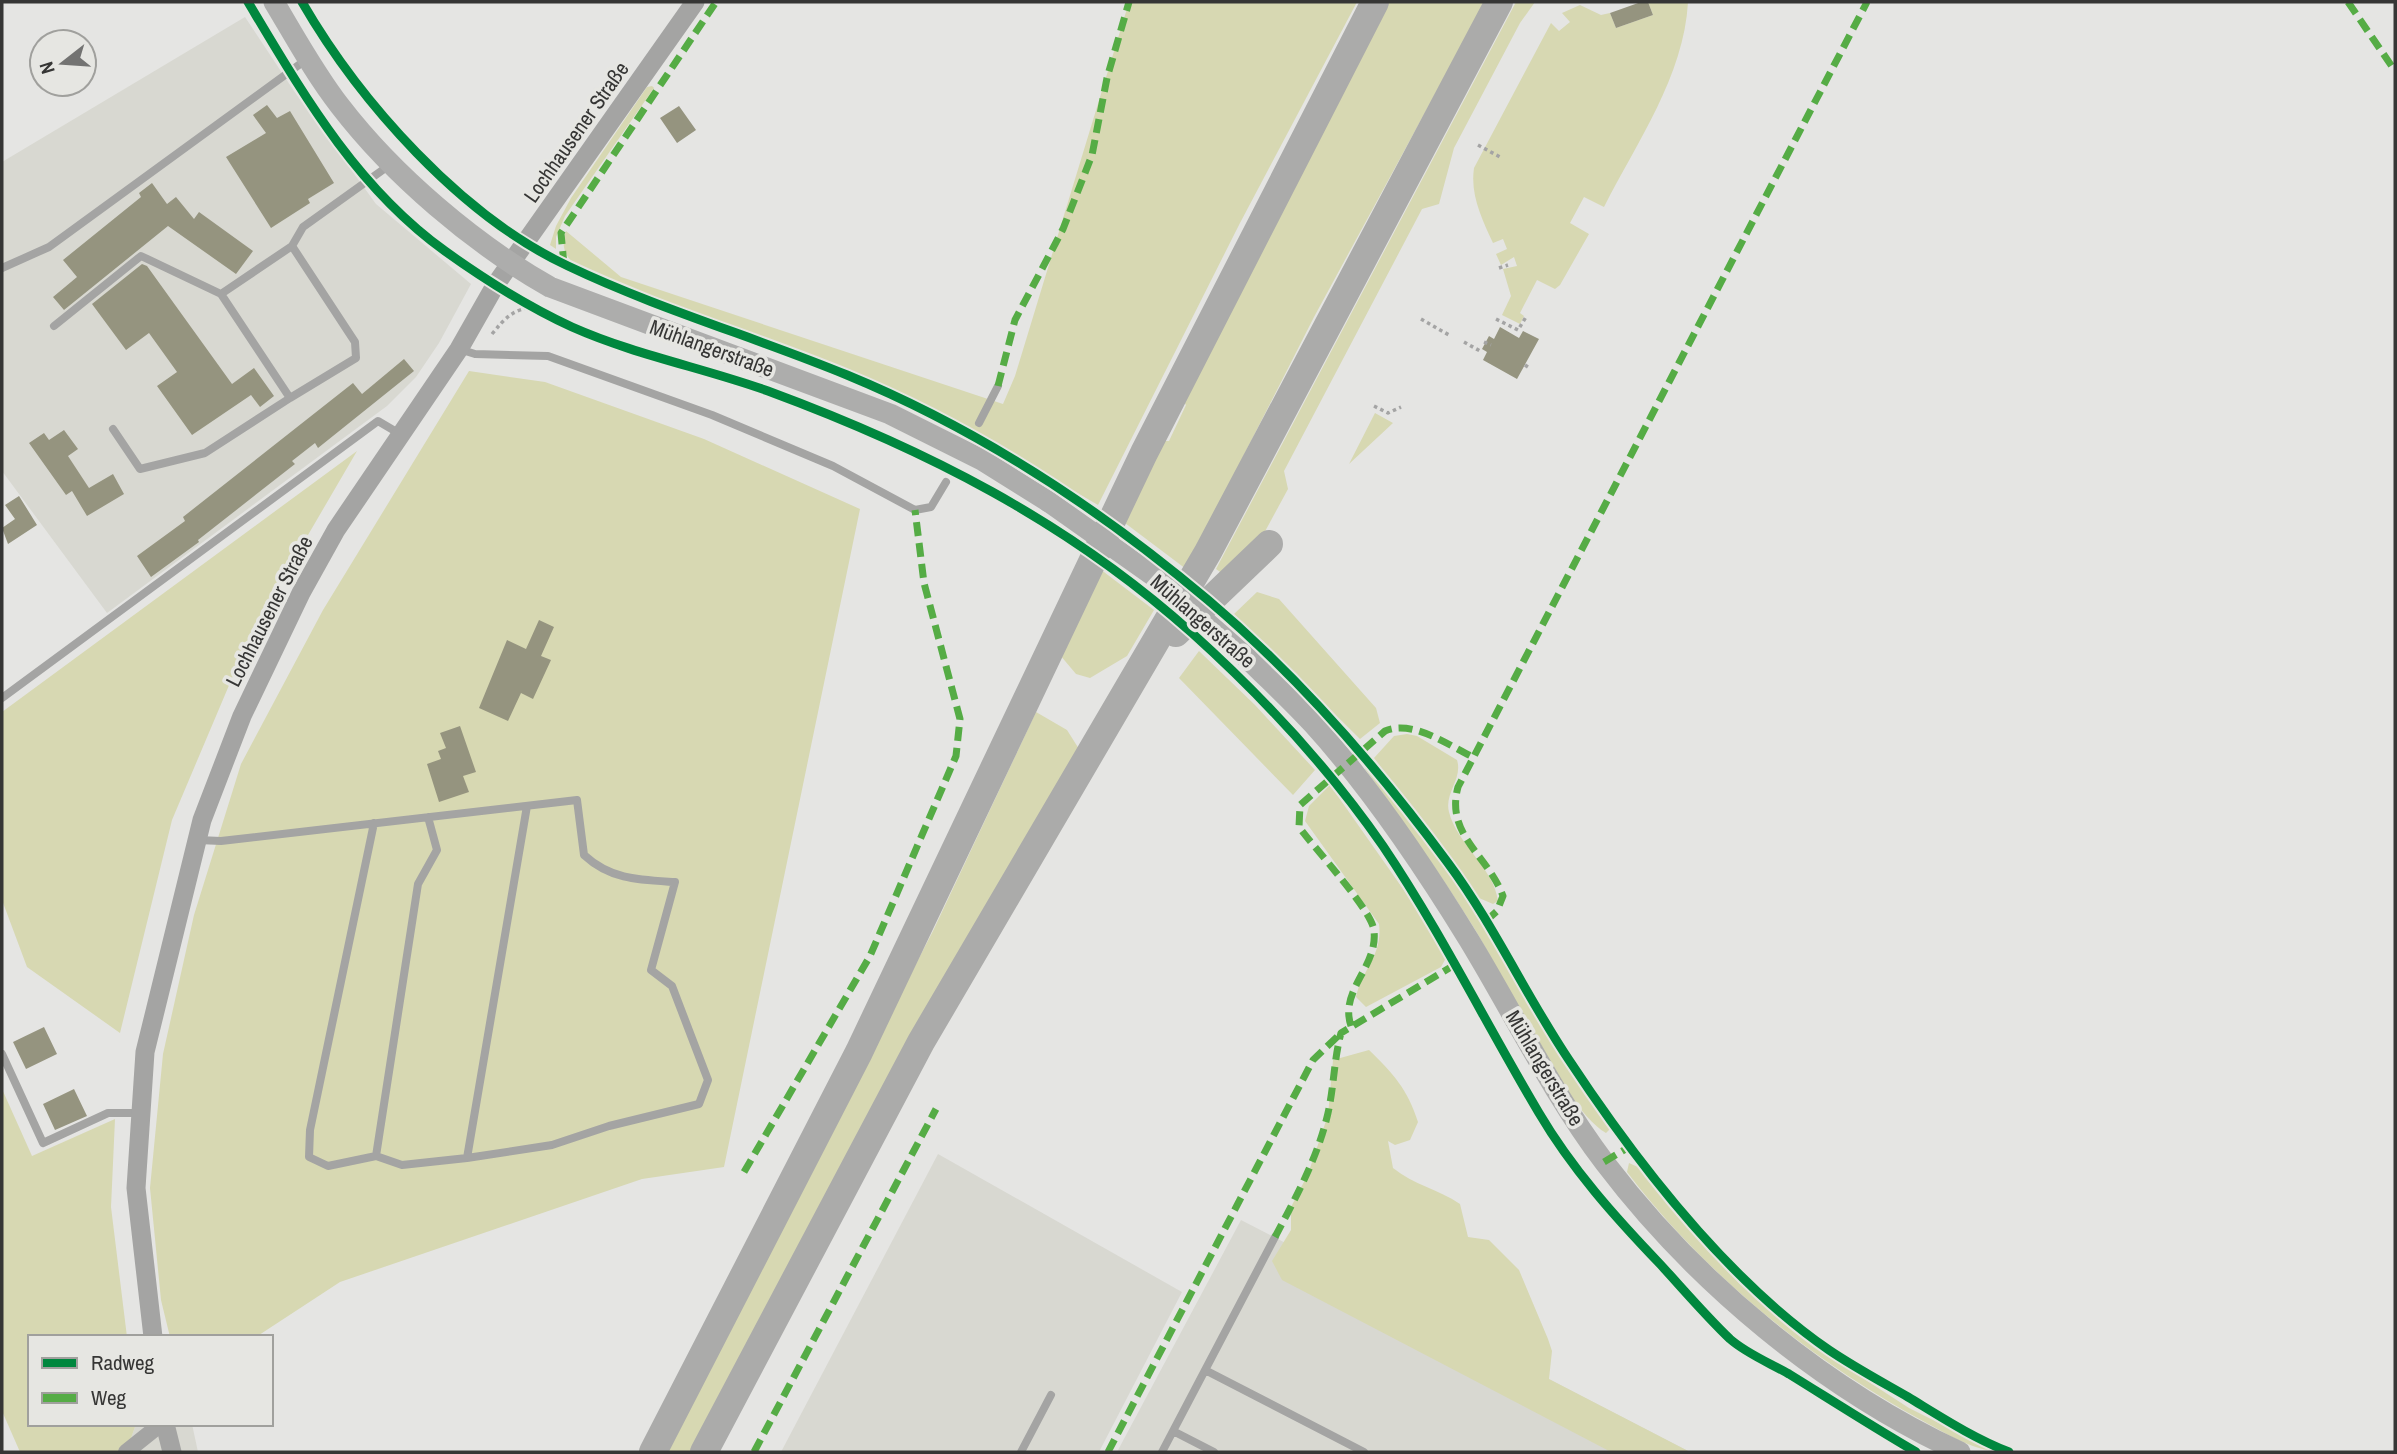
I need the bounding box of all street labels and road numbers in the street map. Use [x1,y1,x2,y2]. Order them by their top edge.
street label: Lochhausener Straße [517,56,635,208]
street label: Mühlangerstraße [646,312,778,384]
street label: Lochhausener Straße [218,531,320,691]
street label: Mühlangerstraße [1144,567,1262,675]
street label: Mühlangerstraße [1499,1005,1591,1131]

